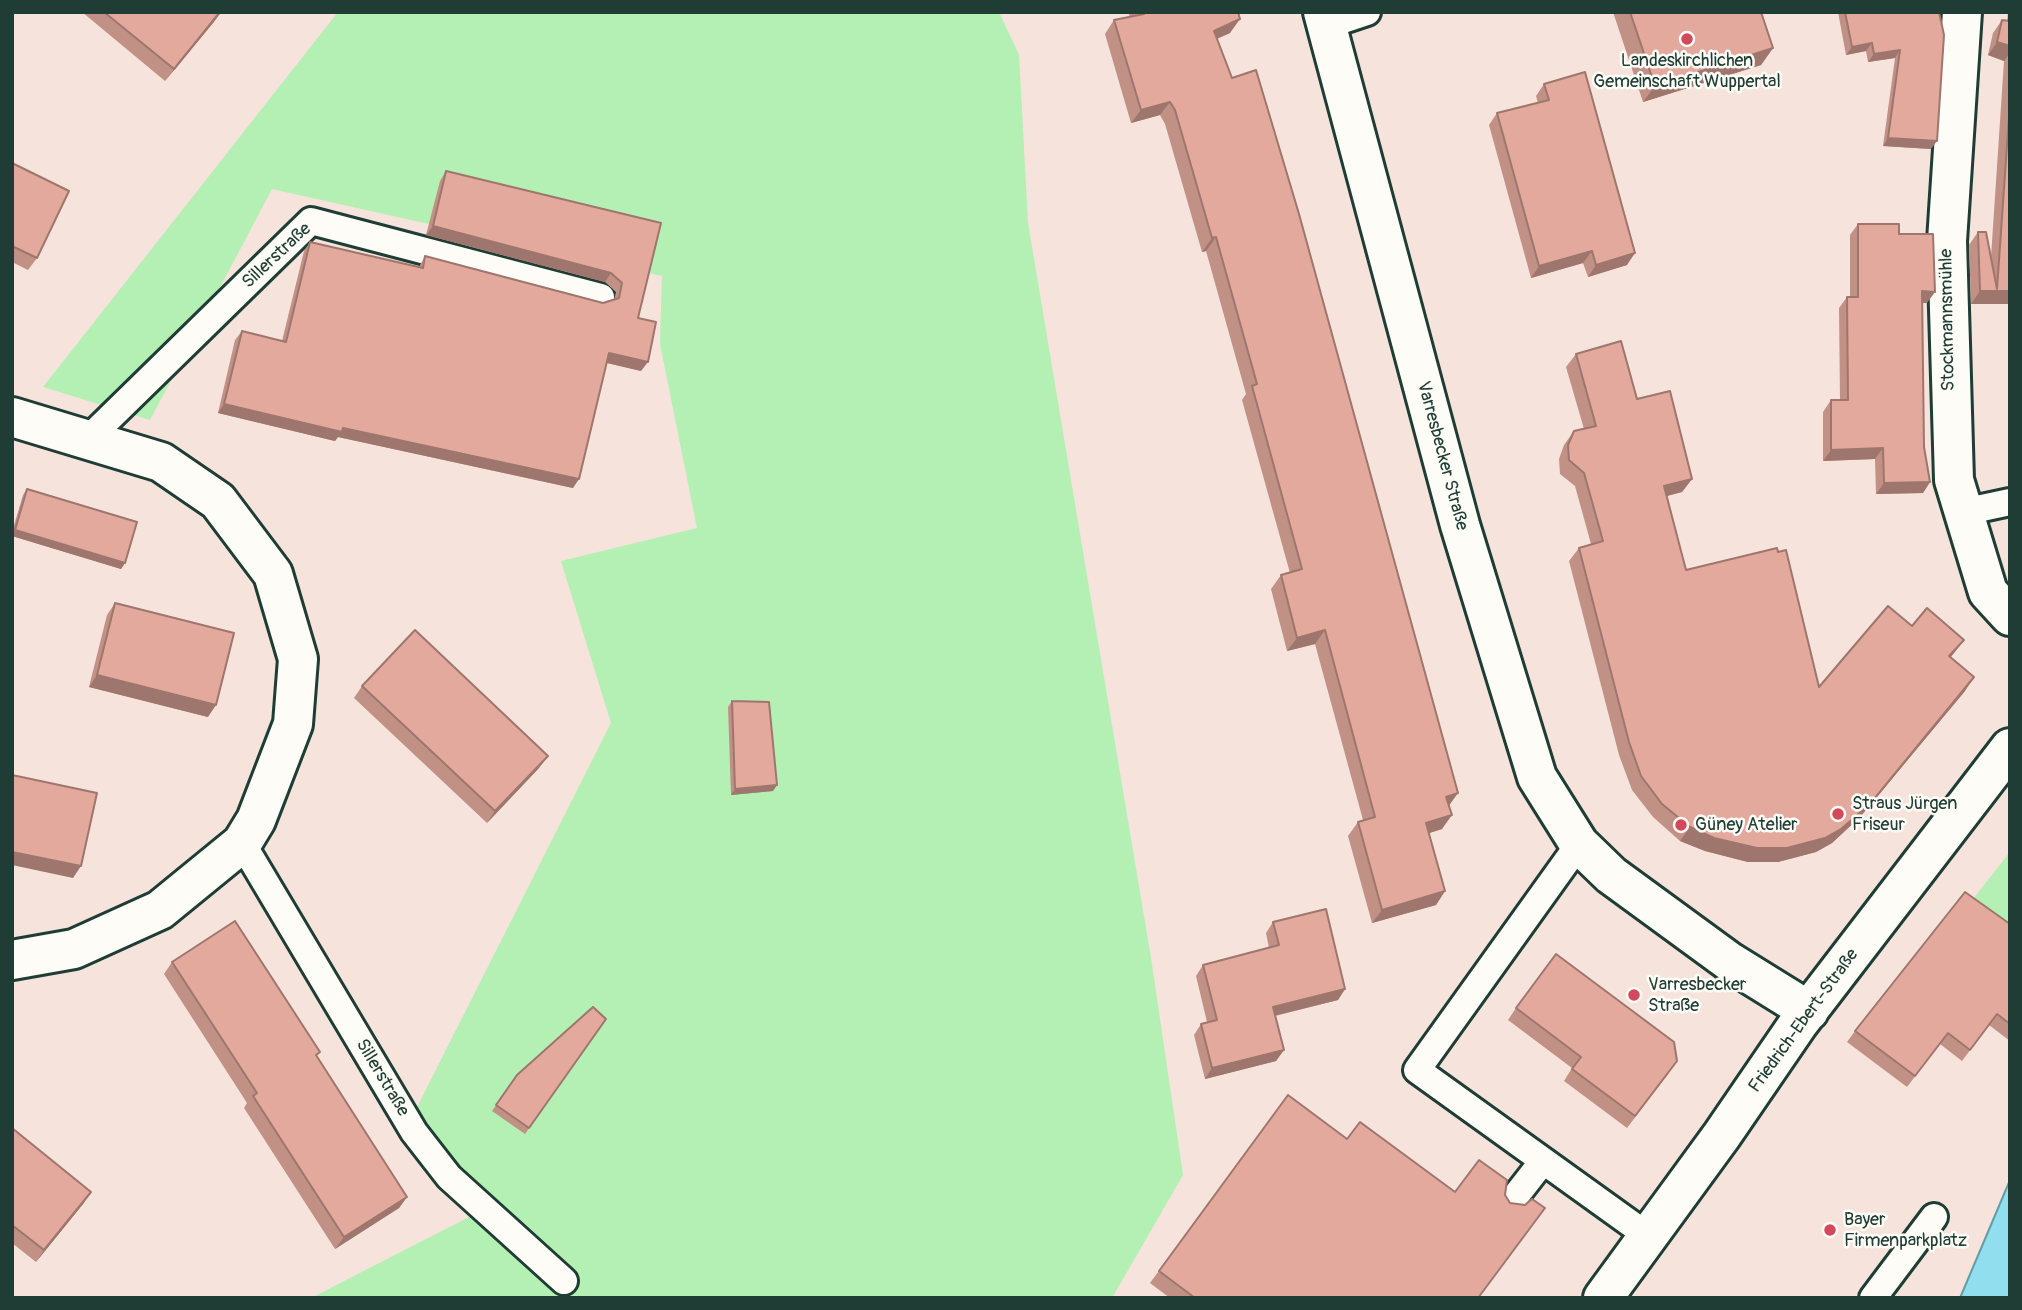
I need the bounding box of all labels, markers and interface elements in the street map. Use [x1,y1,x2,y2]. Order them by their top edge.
marker: Landeskirchlichen Gemeinschaft Wuppertal [1679,31,1695,47]
place label: Landeskirchlichen Gemeinschaft Wuppertal [1593,50,1781,92]
street label: Sillerstraße [238,219,316,293]
street label: Stockmannsmühle [1936,248,1960,392]
street label: Varresbecker Straße [1412,379,1472,533]
place label: Straus Jürgen Friseur [1852,793,1957,836]
marker: Straus Jürgen Friseur [1830,806,1846,822]
place label: Güney Atelier [1695,814,1798,836]
marker: Güney Atelier [1673,817,1689,833]
street label: Friedrich-Ebert-Straße [1745,945,1863,1097]
place label: Varresbecker Straße [1648,974,1746,1016]
marker: Varresbecker Straße [1626,987,1642,1003]
street label: Sillerstraße [351,1035,413,1121]
place label: Bayer Firmenparkplatz [1844,1209,1967,1252]
marker: Bayer Firmenparkplatz [1822,1222,1838,1238]

